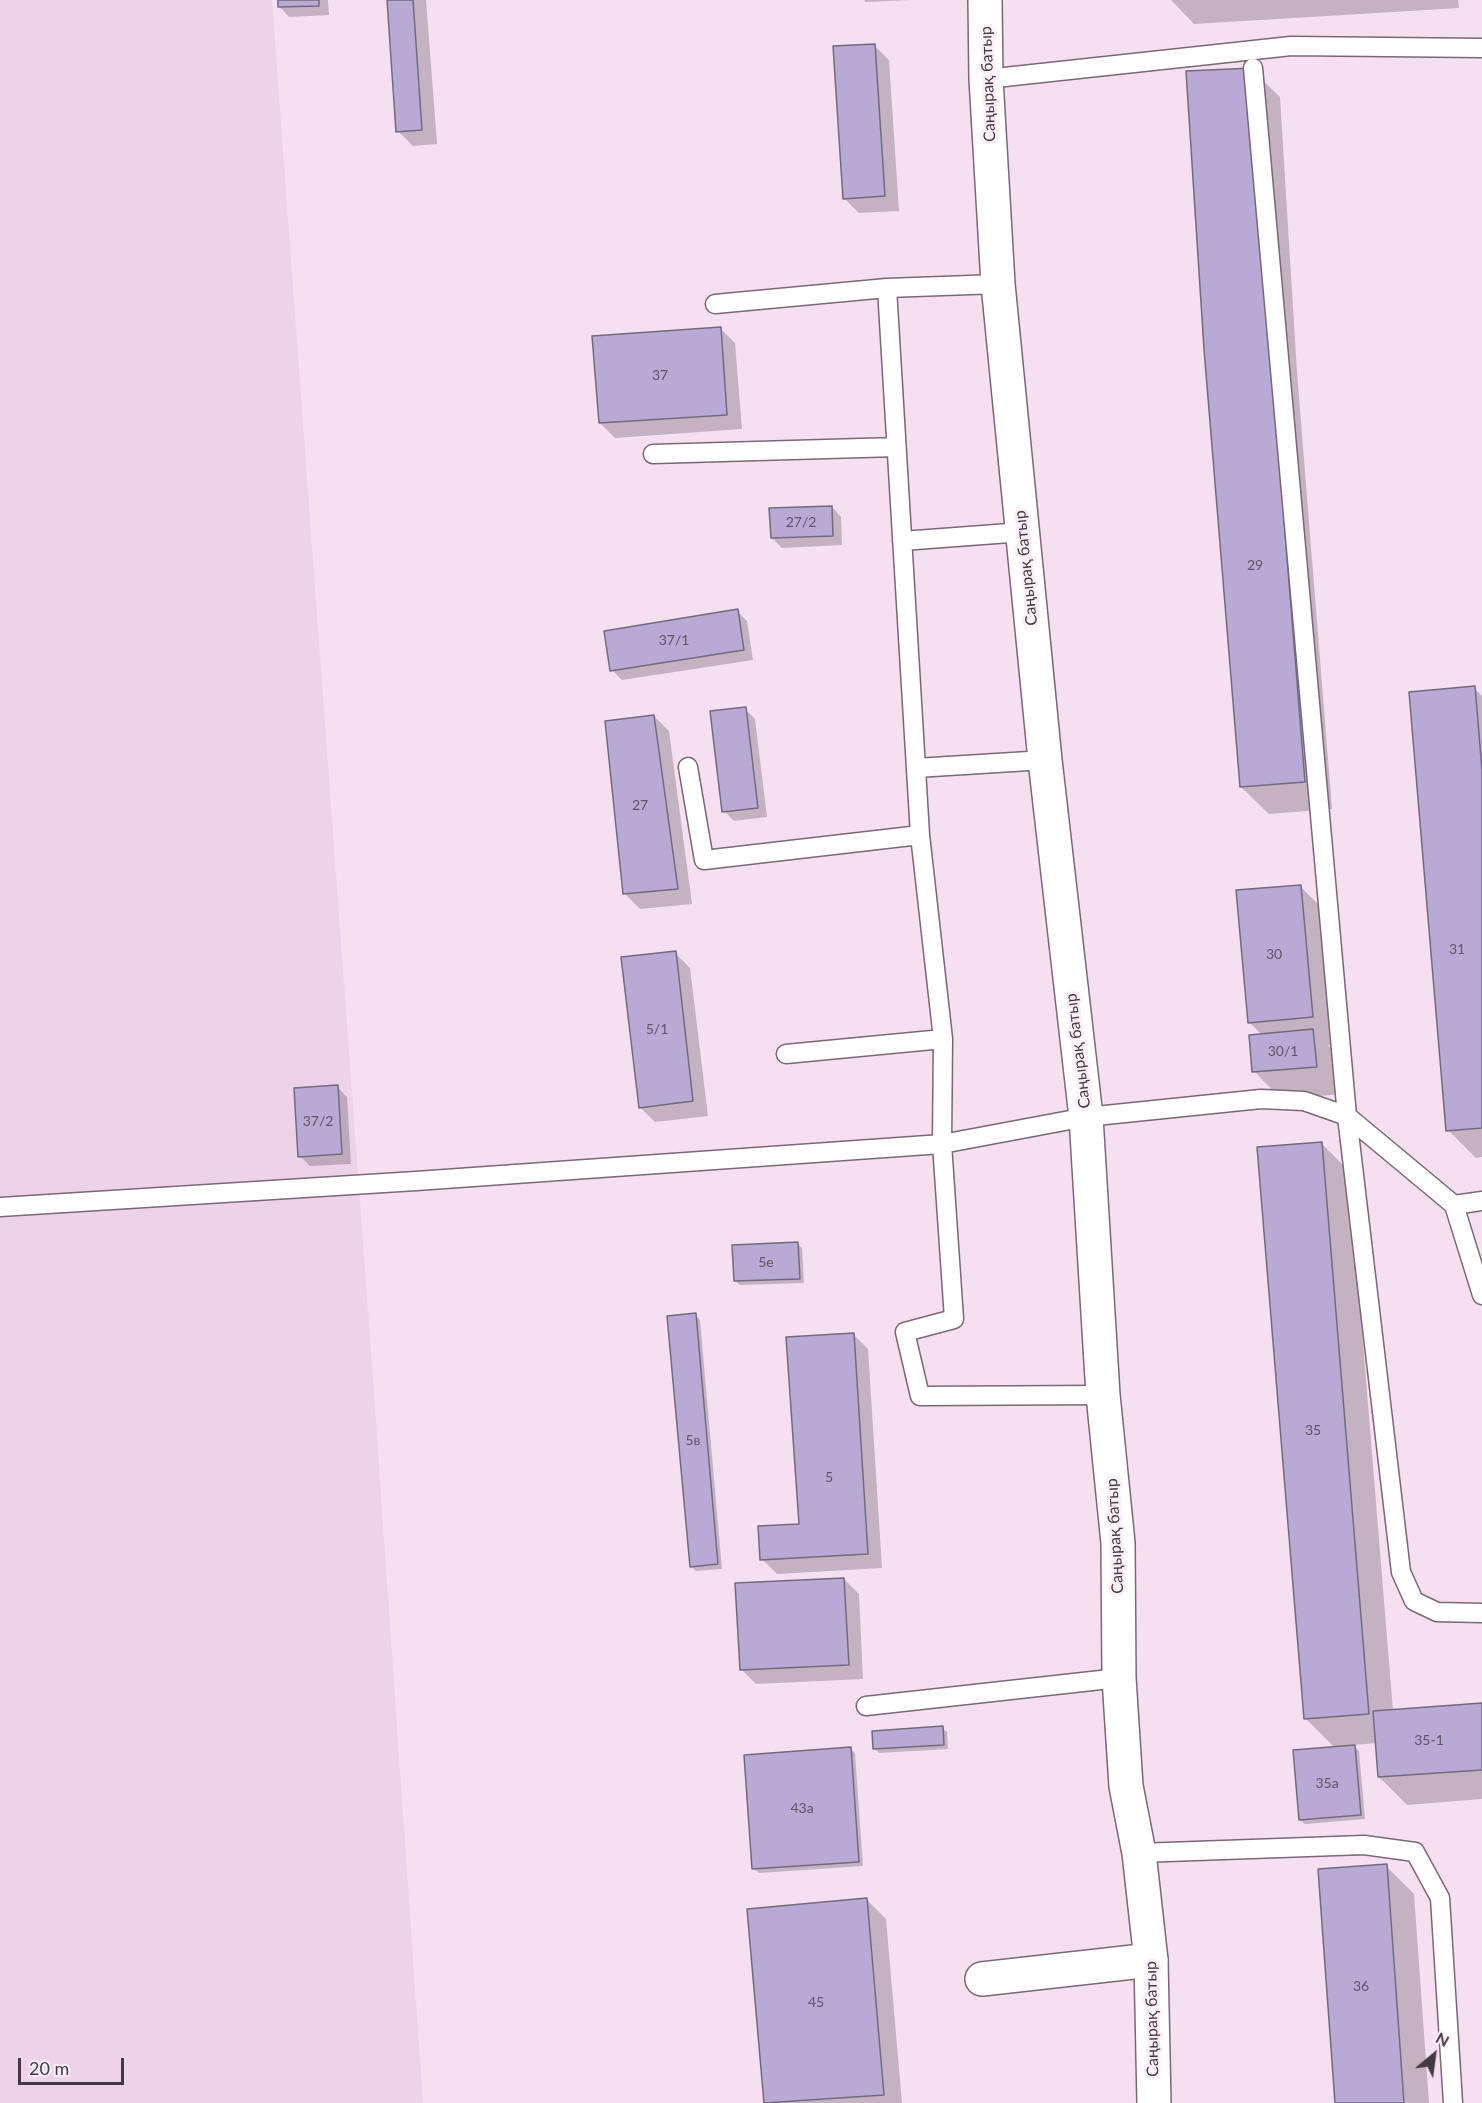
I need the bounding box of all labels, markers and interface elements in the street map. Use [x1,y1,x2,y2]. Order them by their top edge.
street label: Саңырақ батыр [976,26,1000,142]
house number: 37 [652,367,668,383]
street label: Саңырақ батыр [1010,509,1042,627]
house number: 27/2 [786,514,816,530]
house number: 29 [1247,557,1263,573]
house number: 37/1 [659,632,689,648]
house number: 27 [632,797,648,813]
house number: 31 [1449,941,1465,957]
house number: 30 [1266,946,1282,962]
street label: Саңырақ батыр [1061,992,1095,1110]
house number: 5/1 [646,1021,668,1037]
house number: 30/1 [1268,1043,1298,1059]
house number: 37/2 [303,1113,333,1129]
house number: 5е [758,1254,774,1270]
house number: 35 [1305,1422,1321,1438]
house number: 5в [685,1432,701,1448]
house number: 5 [825,1469,833,1485]
street label: Саңырақ батыр [1102,1478,1128,1594]
house number: 35-1 [1414,1732,1444,1748]
house number: 35а [1315,1775,1339,1791]
house number: 43а [790,1800,814,1816]
street label: Саңырақ батыр [1141,1961,1163,2077]
house number: 36 [1353,1978,1369,1994]
house number: 45 [808,1994,824,2010]
north arrow [1404,2025,1464,2085]
text: N [1433,2028,1453,2050]
scale bar [21,2046,128,2084]
text: 20 m [29,2057,69,2079]

